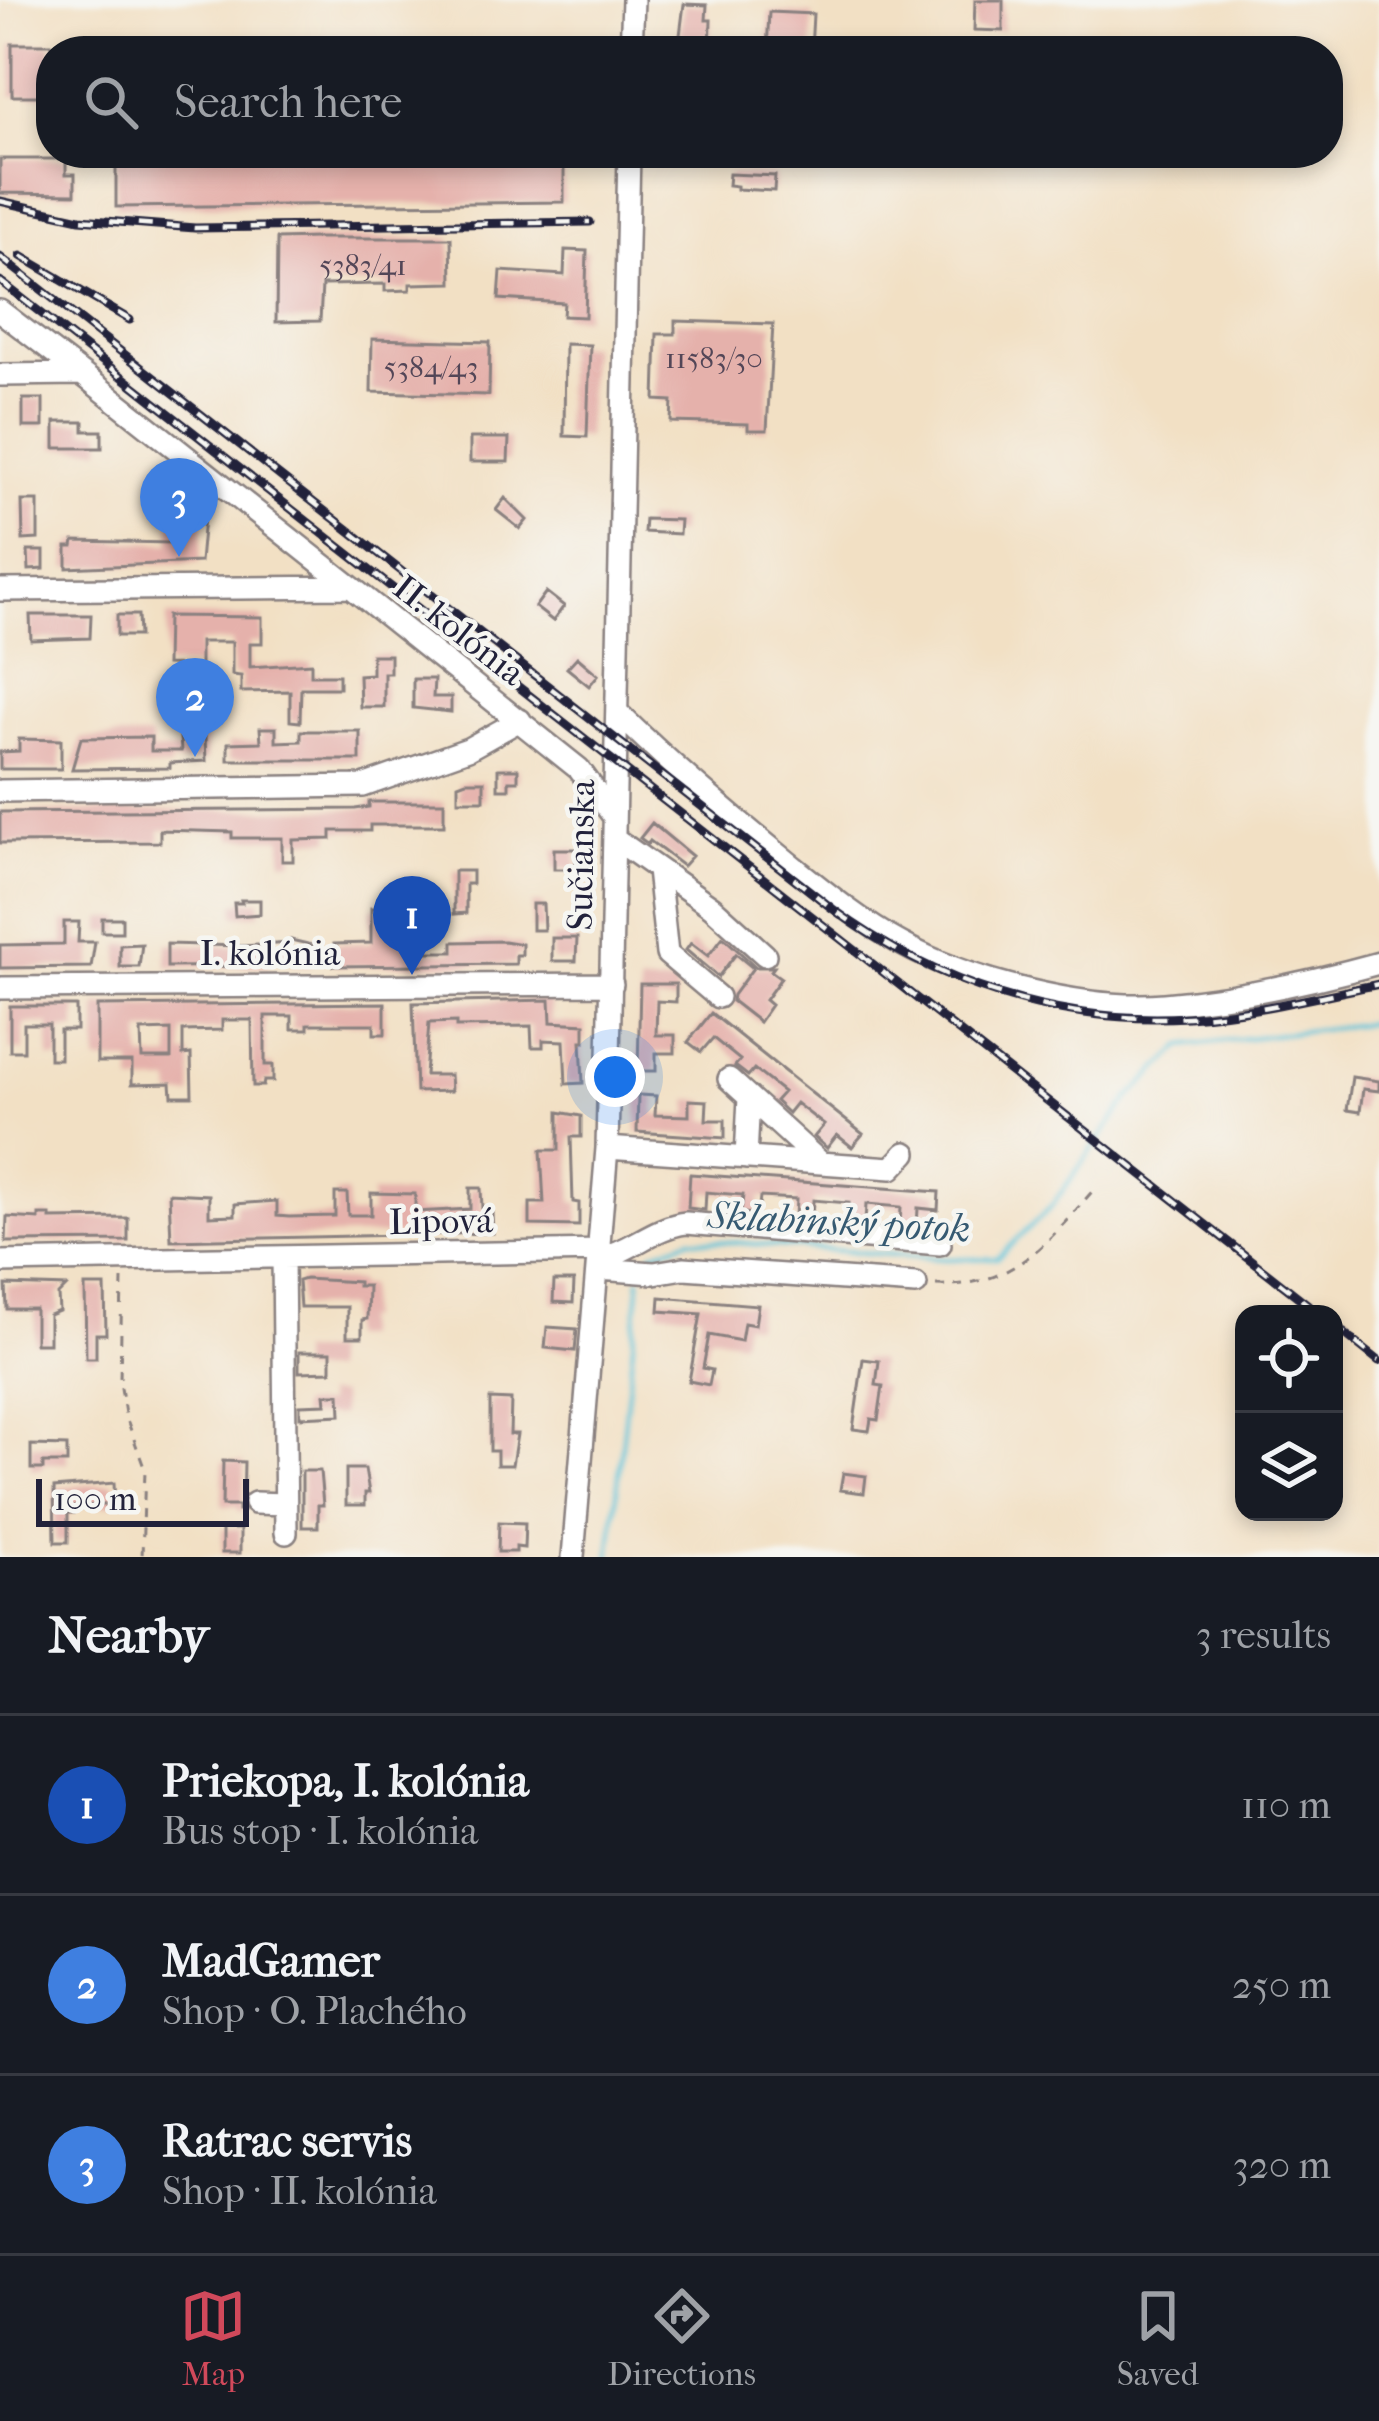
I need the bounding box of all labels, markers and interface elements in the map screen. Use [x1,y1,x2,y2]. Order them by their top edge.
search box [36,36,1343,168]
icon: search [78,69,144,135]
text: Search here [174,76,402,129]
house number: 5383/41 [319,248,407,283]
house number: 11583/30 [665,341,763,376]
house number: 5384/43 [384,350,478,385]
pin: 3 [140,458,218,557]
street label: II. kolónia [385,566,533,694]
pin: 2 [156,658,234,757]
street label: Sučianska [559,779,603,931]
pin: 1 [373,876,451,975]
street label: I. kolónia [200,932,341,974]
your location [585,1047,645,1107]
water label: Sklabinský potok [706,1192,972,1252]
street label: Lipová [389,1199,494,1243]
map controls [1235,1305,1343,1521]
button: locate [1235,1305,1343,1413]
button: layers [1235,1413,1343,1521]
scale bar [36,1473,249,1526]
text: 100 m [54,1480,137,1519]
text: Nearby [48,1605,209,1665]
text: 3 results [1196,1612,1331,1658]
text: Priekopa, I. kolónia [162,1755,529,1808]
text: 1 [80,1782,94,1828]
text: 110 m [1241,1782,1331,1828]
text: Bus stop · I. kolónia [162,1808,478,1854]
text: MadGamer [162,1935,380,1988]
text: 2 [77,1962,97,2008]
text: 250 m [1232,1962,1331,2008]
text: Shop · O. Plachého [162,1988,467,2034]
text: Ratrac servis [162,2115,412,2168]
text: 3 [79,2142,95,2188]
text: 320 m [1233,2142,1331,2188]
text: Shop · II. kolónia [162,2168,437,2214]
tab: Map [180,2283,246,2394]
tab: Directions [607,2283,756,2394]
tab: Saved [1117,2283,1199,2394]

